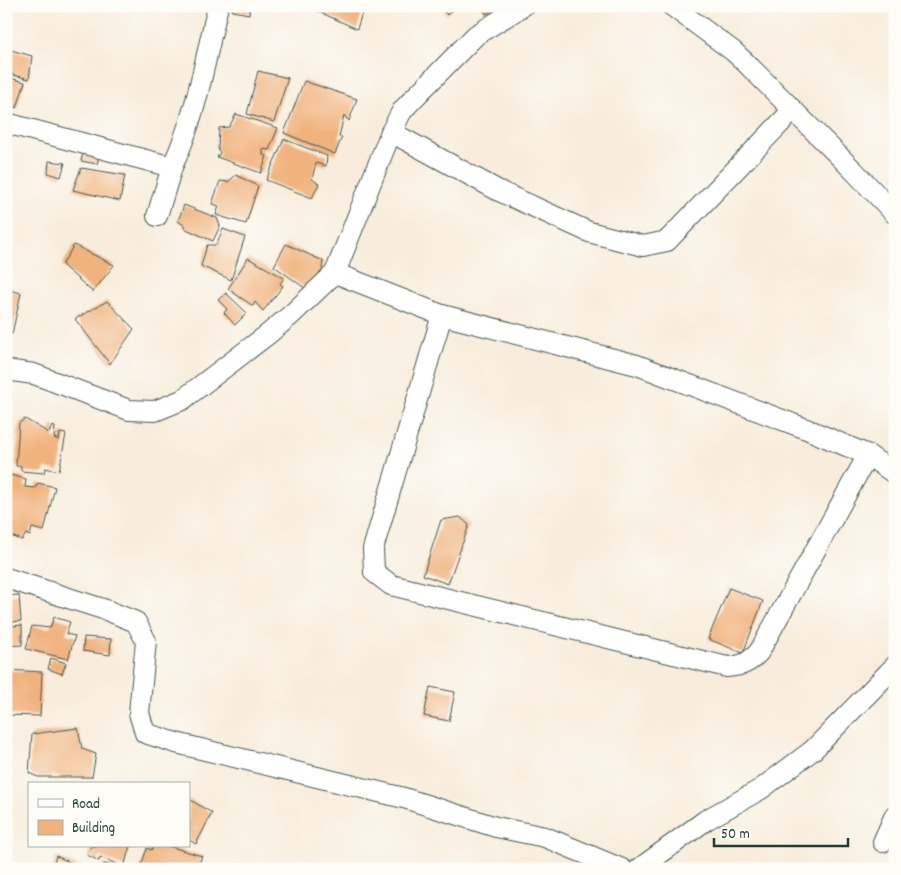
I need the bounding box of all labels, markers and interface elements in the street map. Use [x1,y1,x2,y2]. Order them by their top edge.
legend [28,782,190,848]
text: Road [72,794,100,816]
scale bar [714,815,847,847]
text: Building [72,818,115,840]
text: 50 m [721,824,750,846]

